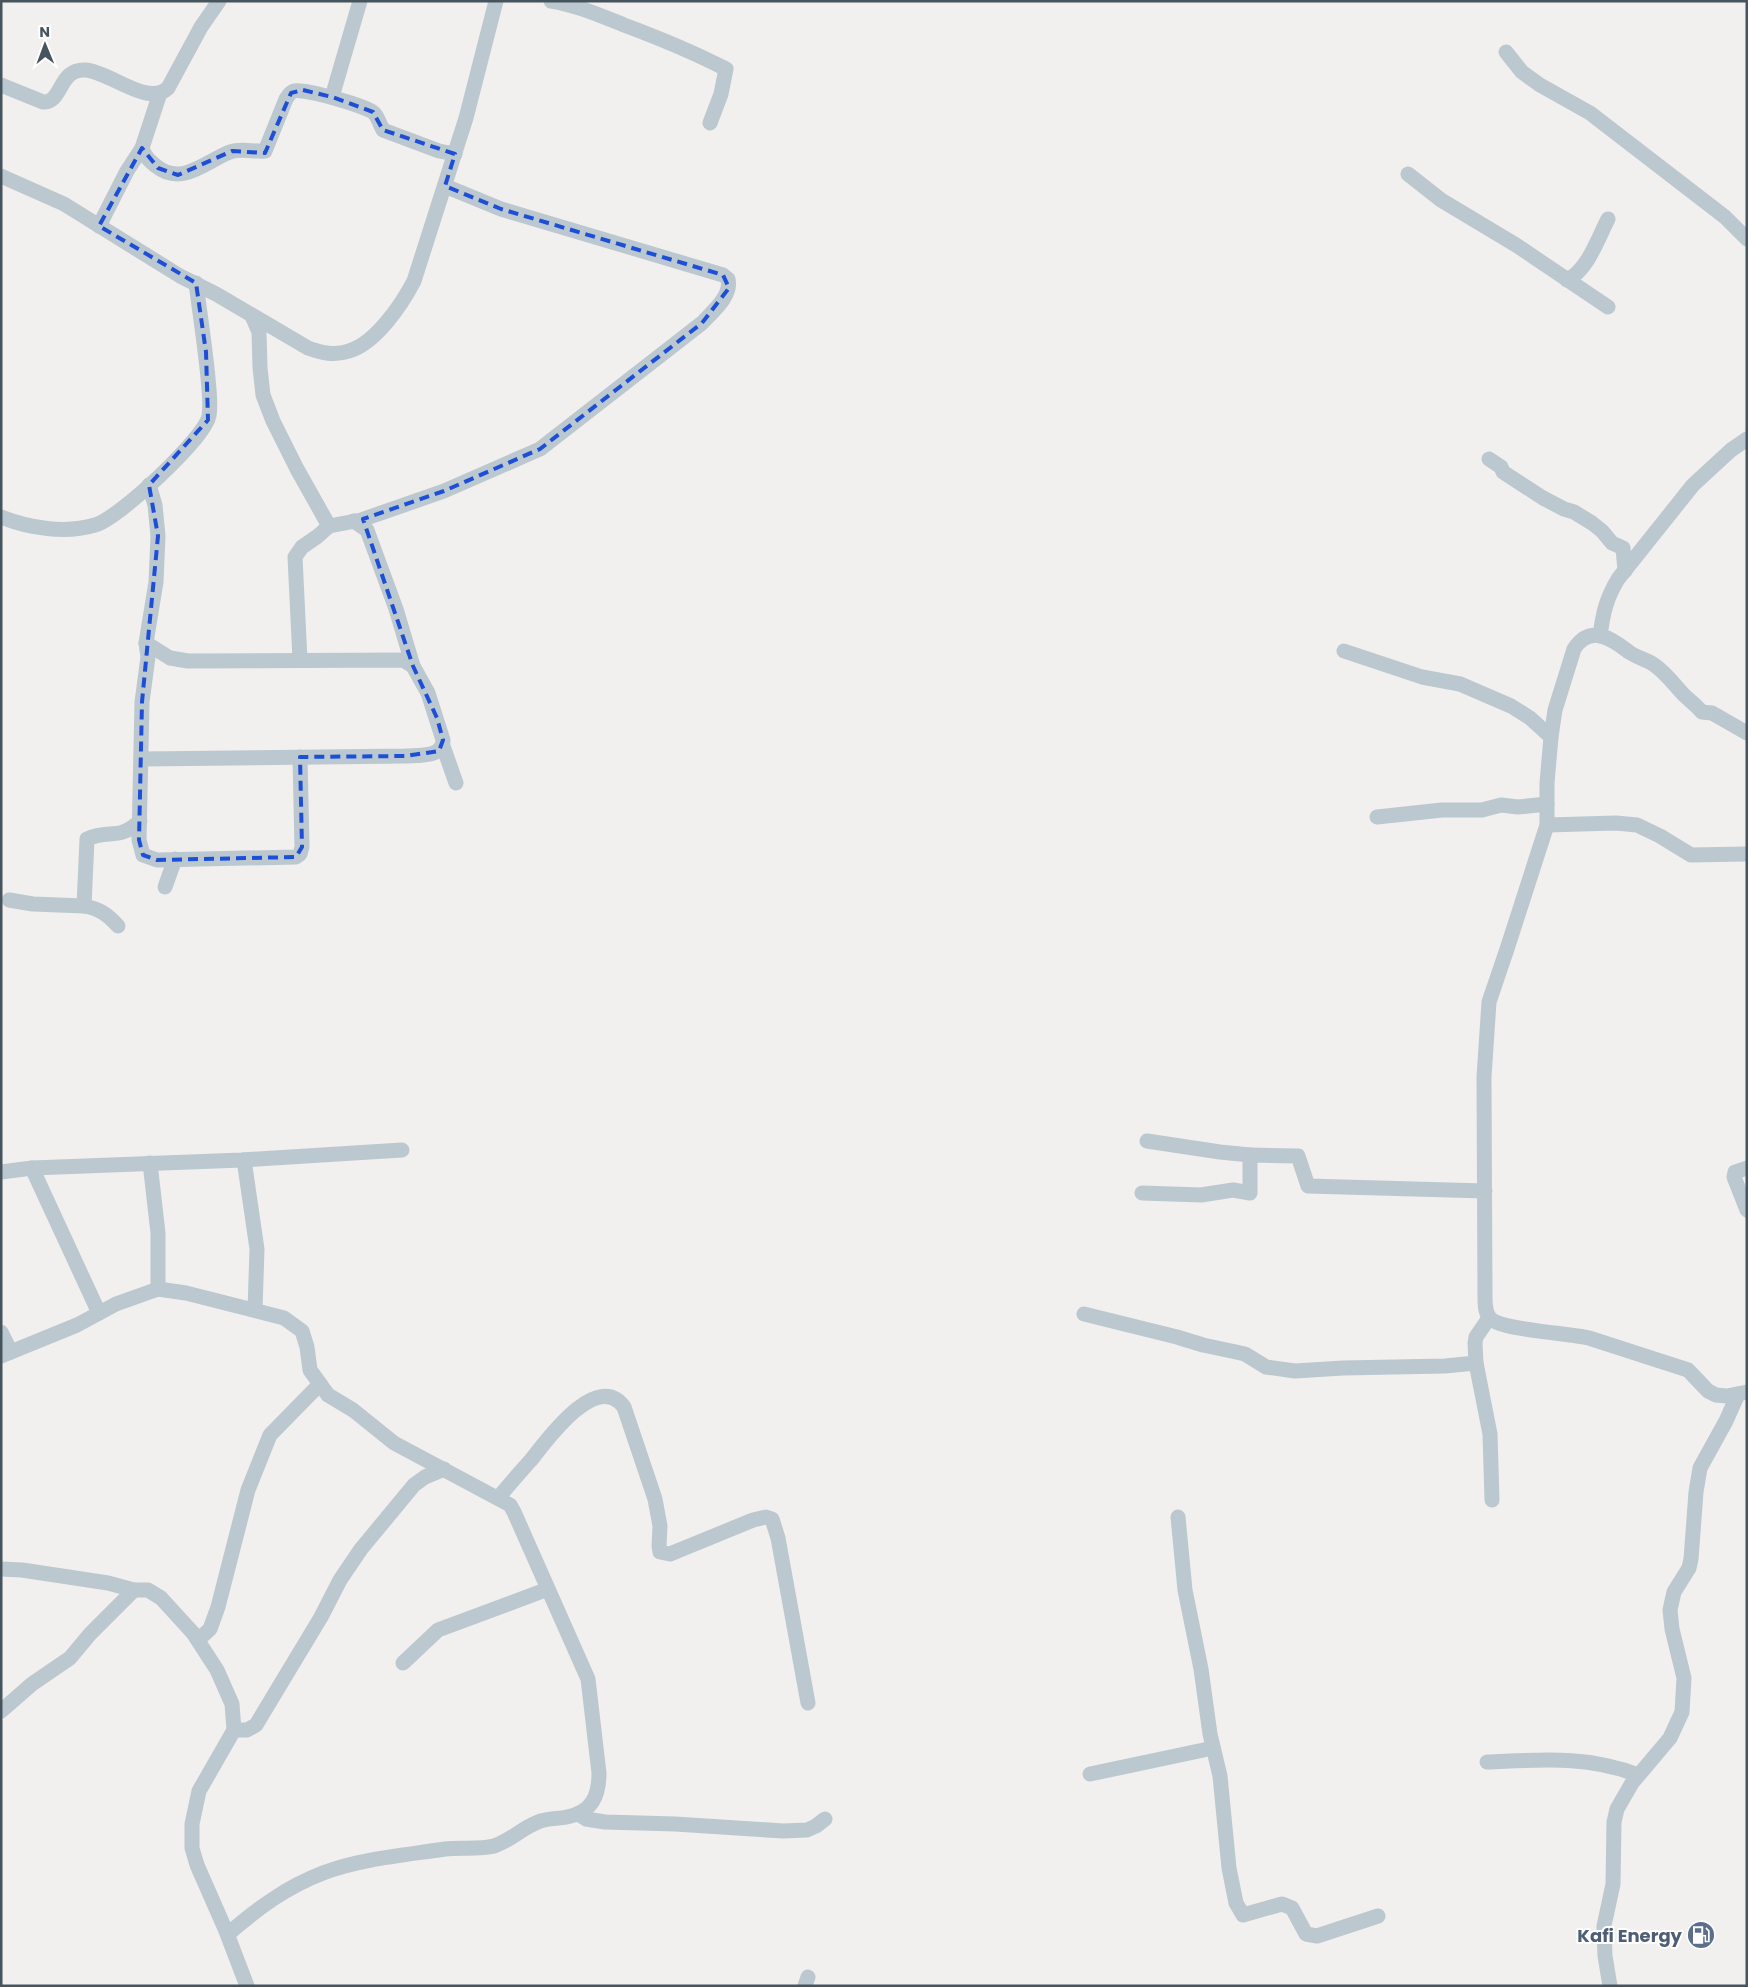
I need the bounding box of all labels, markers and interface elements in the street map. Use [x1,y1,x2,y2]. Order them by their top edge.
north arrow [20,20,70,70]
text: N [39,22,50,42]
fuel station icon: Kafi Energy [1686,1920,1716,1950]
place label: Kafi Energy [1577,1923,1683,1948]

